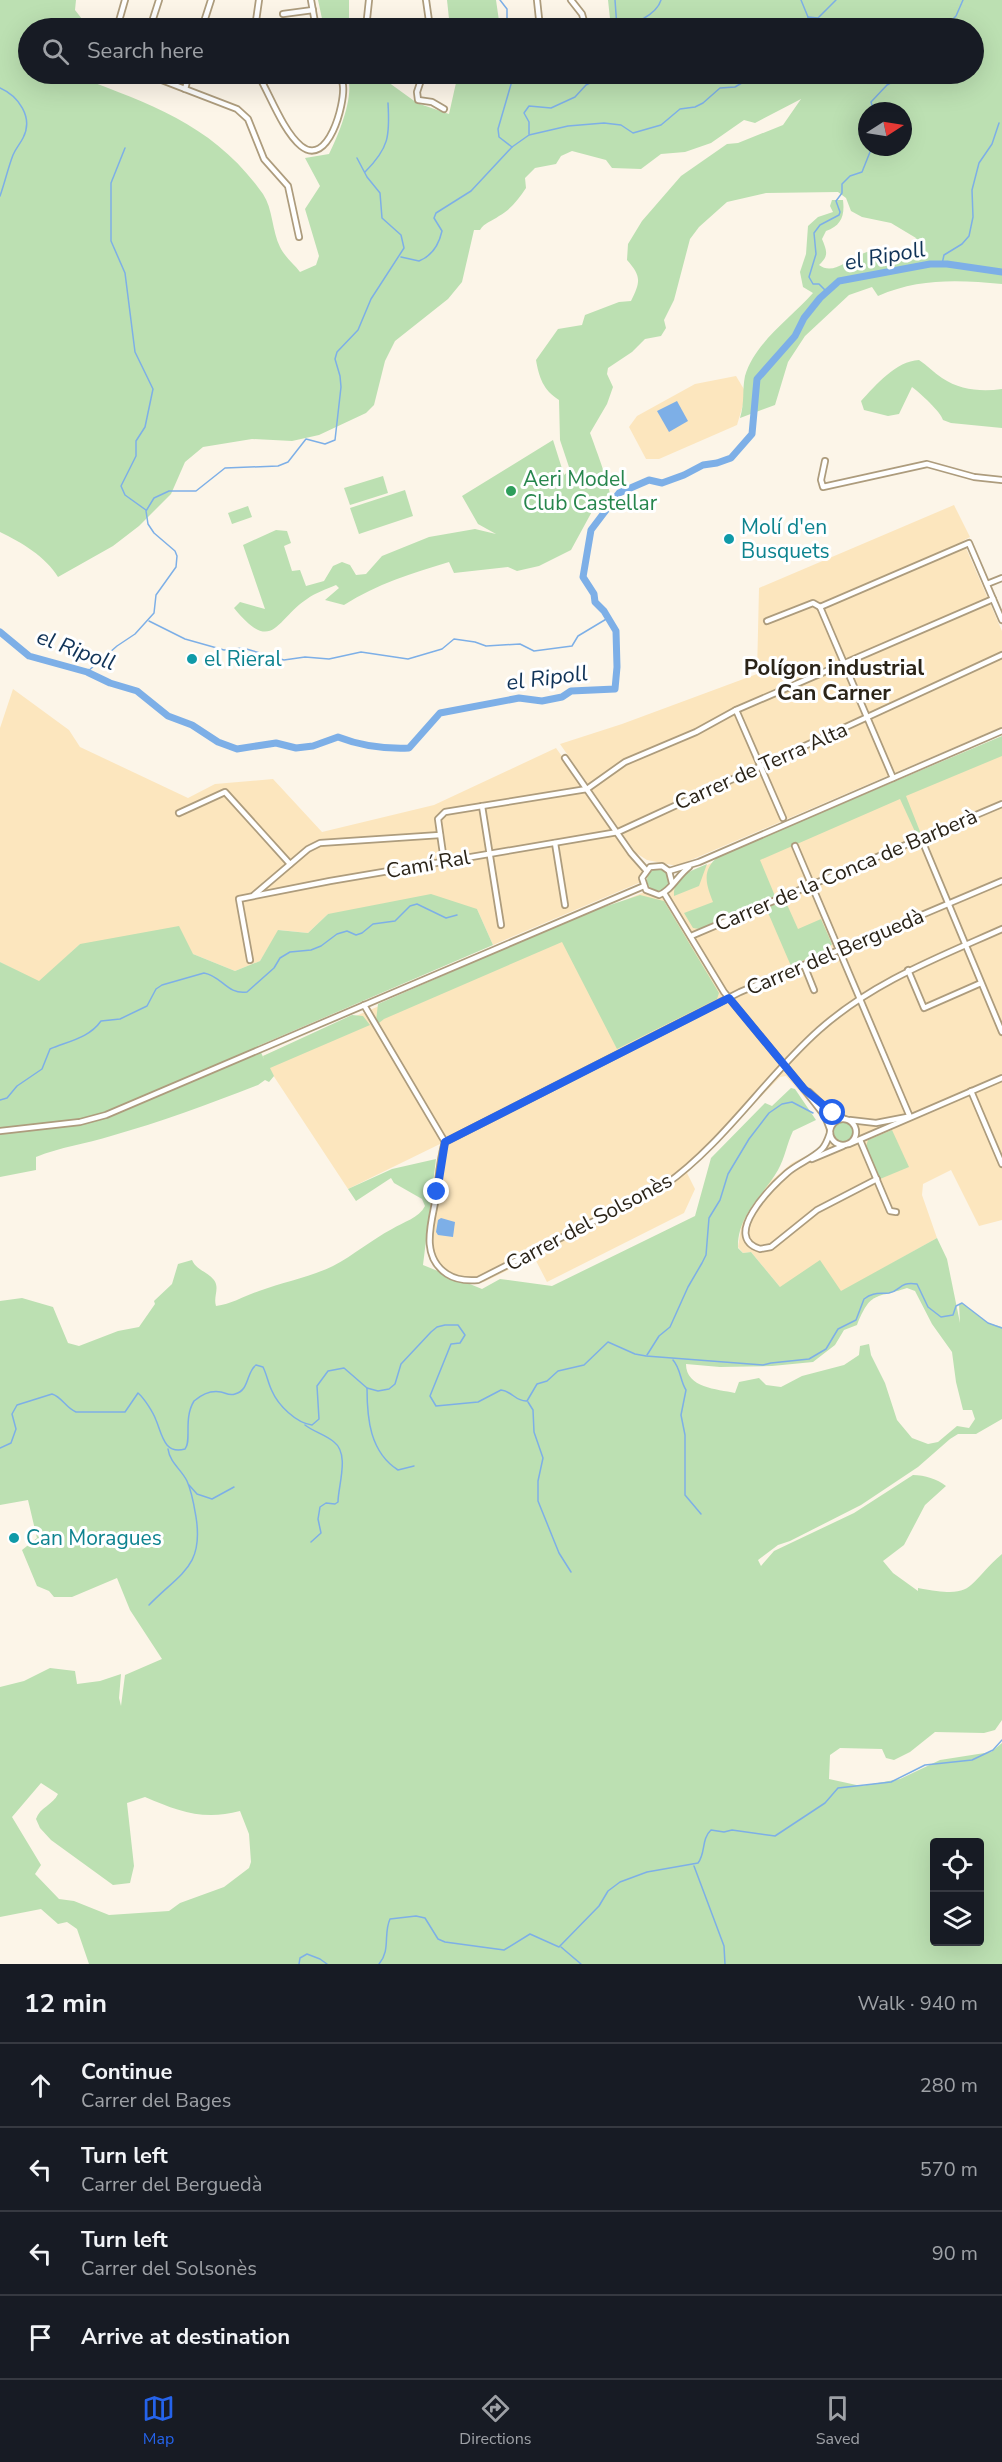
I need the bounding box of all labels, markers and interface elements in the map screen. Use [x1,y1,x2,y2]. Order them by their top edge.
search box [18,18,984,84]
icon: search [39,35,72,68]
text: Search here [87,36,204,66]
north arrow [858,102,912,156]
water label: el Ripoll [842,234,928,278]
place label: Aeri Model Club Castellar [523,465,658,517]
marker: Aeri Model Club Castellar [504,484,518,498]
place label: Molí d'en Busquets [741,513,830,565]
marker: Molí d'en Busquets [722,532,736,546]
water label: el Ripoll [32,622,120,678]
place label: el Rieral [204,645,282,673]
marker: el Rieral [185,652,199,666]
district label: Polígon industrial Can Carner [744,653,924,708]
water label: el Ripoll [505,658,589,698]
street label: Carrer de Terra Alta [670,715,852,817]
street label: Carrer de la Conca de Barberà [711,802,981,938]
street label: Camí Ral [384,843,473,885]
street label: Carrer del Berguedà [742,902,928,1002]
route start [819,1099,845,1125]
street label: Carrer del Solsonès [501,1166,677,1278]
route end [423,1178,449,1204]
place label: Can Moragues [26,1524,162,1552]
marker: Can Moragues [7,1531,21,1545]
map controls [930,1838,984,1946]
button: locate [930,1838,984,1892]
button: layers [930,1892,984,1946]
text: 12 min [24,1986,107,2021]
text: Walk · 940 m [858,1990,978,2017]
text: Continue [81,2057,172,2087]
icon: ahead [24,2069,57,2102]
text: 280 m [920,2072,978,2099]
text: Carrer del Bages [81,2087,231,2114]
text: Turn left [81,2141,168,2171]
icon: left [24,2153,57,2186]
text: 570 m [920,2156,978,2183]
text: Carrer del Berguedà [81,2171,262,2198]
text: Turn left [81,2225,168,2255]
icon: left [24,2237,57,2270]
text: 90 m [932,2240,978,2267]
text: Carrer del Solsonès [81,2255,257,2282]
icon: arrive [24,2321,57,2354]
text: Arrive at destination [81,2322,290,2352]
tab: Map [142,2392,175,2450]
tab: Directions [459,2392,531,2450]
tab: Saved [816,2392,860,2450]

